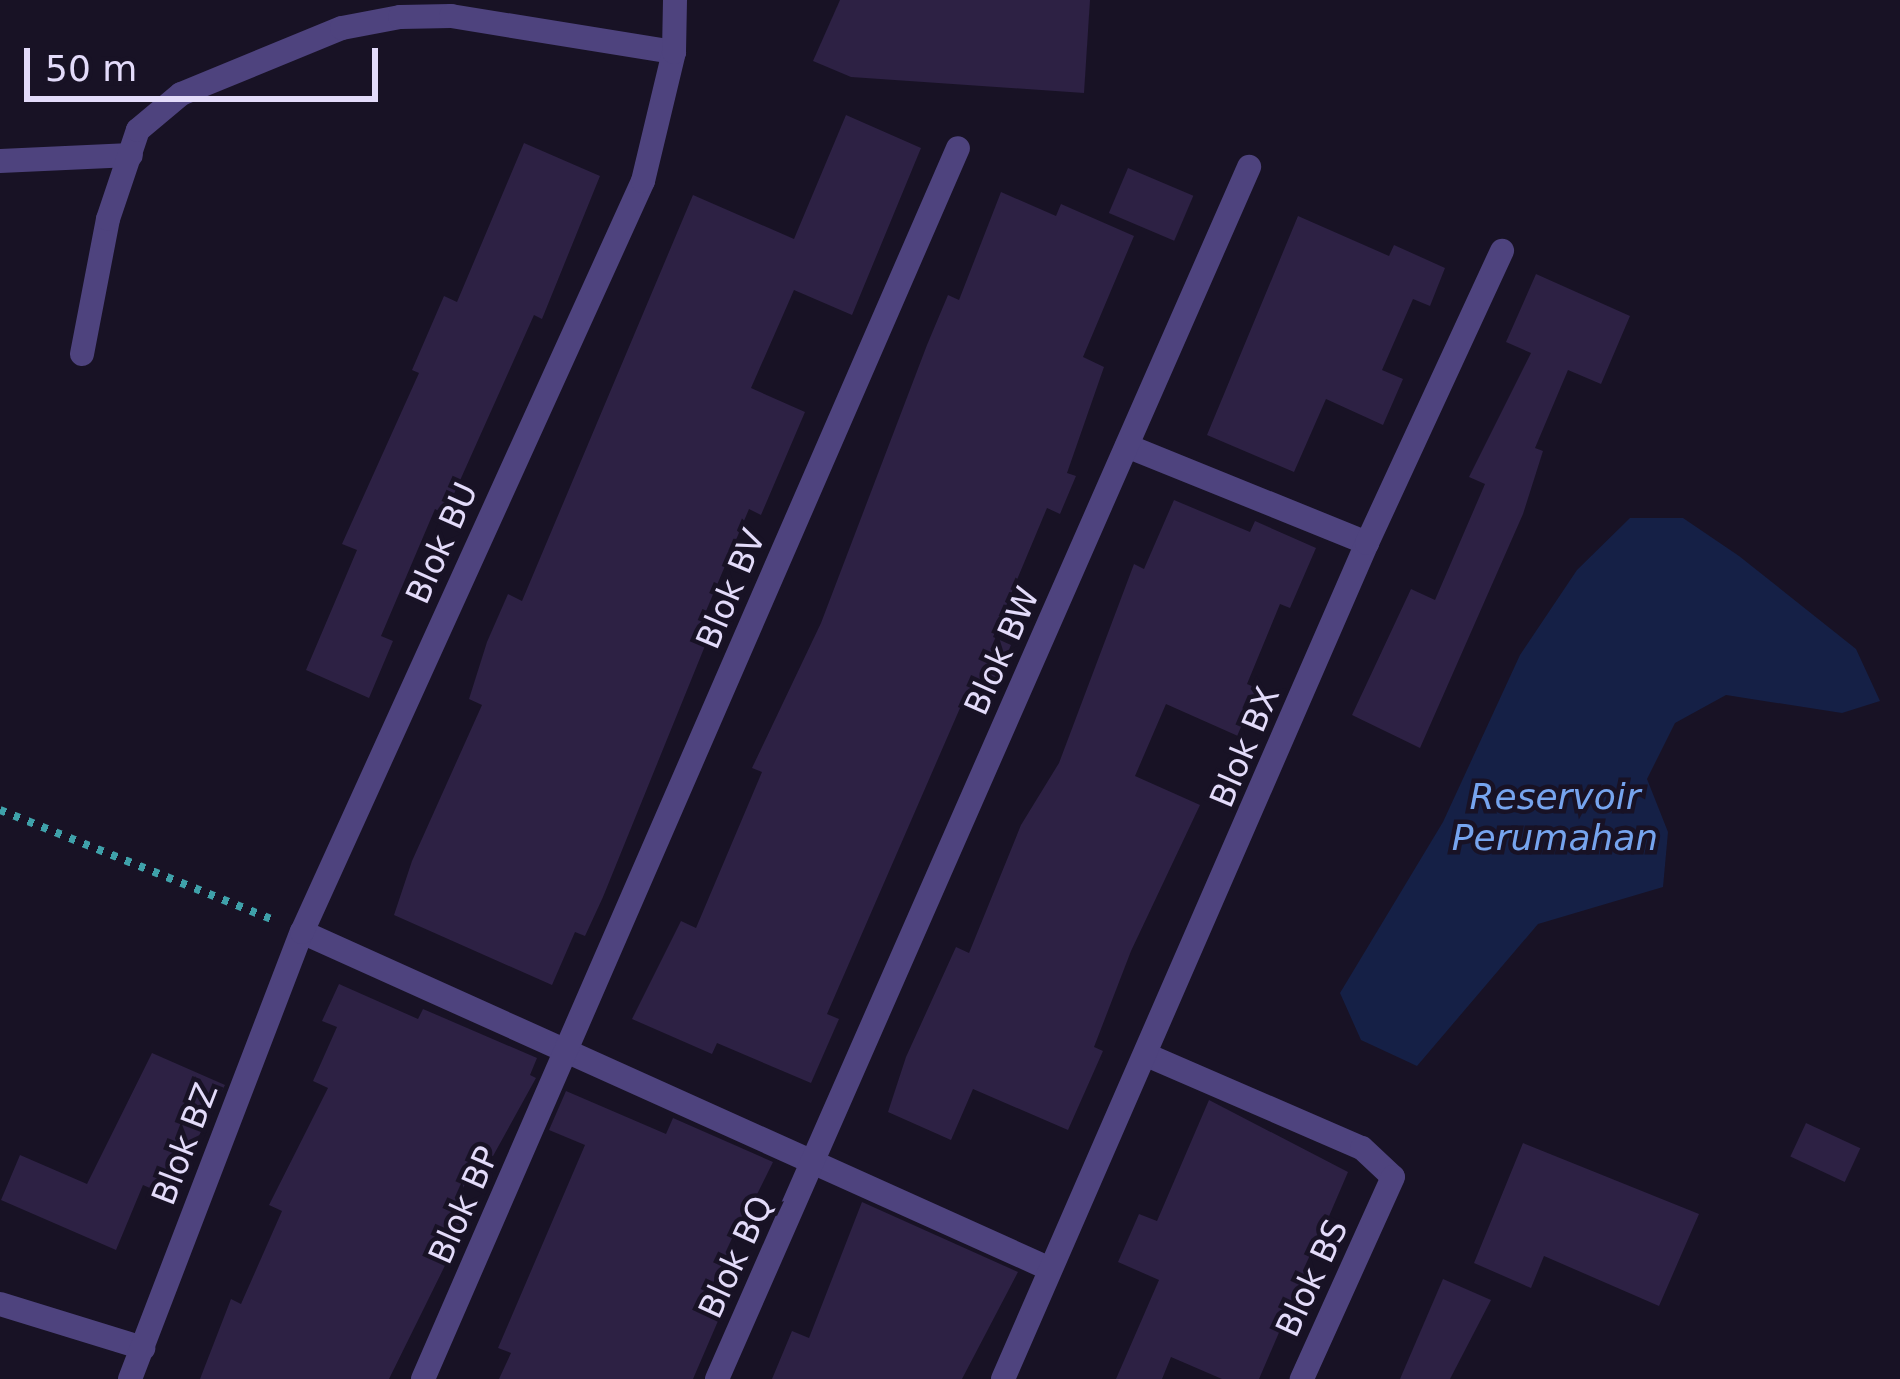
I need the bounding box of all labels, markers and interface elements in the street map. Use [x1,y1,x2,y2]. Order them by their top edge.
scale bar [30,24,384,98]
text: 50 m [45,48,137,89]
street label: Blok BU [398,476,486,610]
street label: Blok BV [688,523,774,655]
street label: Blok BW [956,581,1048,721]
street label: Blok BX [1202,681,1288,813]
water label: Reservoir Perumahan [1452,774,1658,859]
street label: Blok BZ [144,1078,226,1210]
street label: Blok BP [421,1140,507,1270]
street label: Blok BQ [691,1190,781,1324]
street label: Blok BS [1268,1213,1356,1343]

